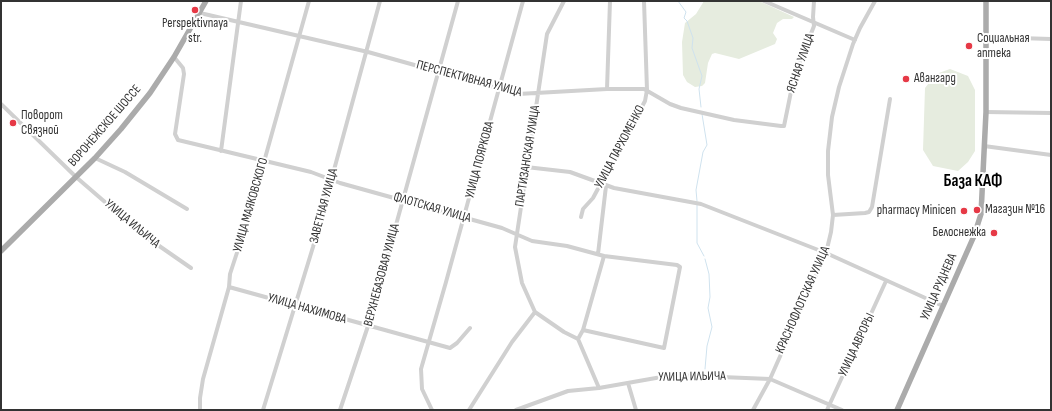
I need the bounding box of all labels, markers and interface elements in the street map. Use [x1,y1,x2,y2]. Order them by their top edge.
marker: Perspektivnaya str. [190,5,200,15]
place label: Perspektivnaya str. [162,16,228,47]
street label: ЯСНАЯ УЛИЦА [784,31,818,95]
place label: Социальная аптека [977,31,1030,62]
marker: Социальная аптека [964,41,974,51]
street label: ПЕРСПЕКТИВНАЯ УЛИЦА [415,57,523,101]
place label: Авангард [914,71,956,87]
marker: Авангард [901,74,911,84]
street label: ВОРОНЕЖСКОЕ ШОССЕ [65,82,145,170]
street label: УЛИЦА ПАРХОМЕНКО [591,103,649,191]
street label: ПАРТИЗАНСКАЯ УЛИЦА [512,104,544,208]
place label: Поворот Связной [21,108,63,139]
marker: Поворот Связной [8,118,18,128]
street label: УЛИЦА ПОЯРКОВА [462,120,498,200]
street label: УЛИЦА МАЯКОВСКОГО [230,156,272,254]
street label: ЗАВЕТНАЯ УЛИЦА [306,167,342,245]
district label: База КАФ [944,172,1002,192]
street label: ФЛОТСКАЯ УЛИЦА [391,189,473,227]
street label: УЛИЦА ИЛЬИЧА [101,196,163,252]
place label: Магазин №16 [985,202,1045,218]
place label: pharmacy Minicen [877,203,956,219]
marker: Магазин №16 [972,205,982,215]
marker: pharmacy Minicen [959,206,969,216]
street label: ВЕРХНЕБАЗОВАЯ УЛИЦА [361,222,403,328]
place label: Белоснежка [932,225,986,241]
marker: Белоснежка [989,228,999,238]
street label: КРАСНОФЛОТСКАЯ УЛИЦА [772,244,834,356]
street label: УЛИЦА РУДНЕВА [917,251,961,323]
street label: УЛИЦА НАХИМОВА [266,290,348,328]
street label: УЛИЦА АВРОРЫ [835,311,879,379]
street label: УЛИЦА ИЛЬИЧА [658,369,726,385]

